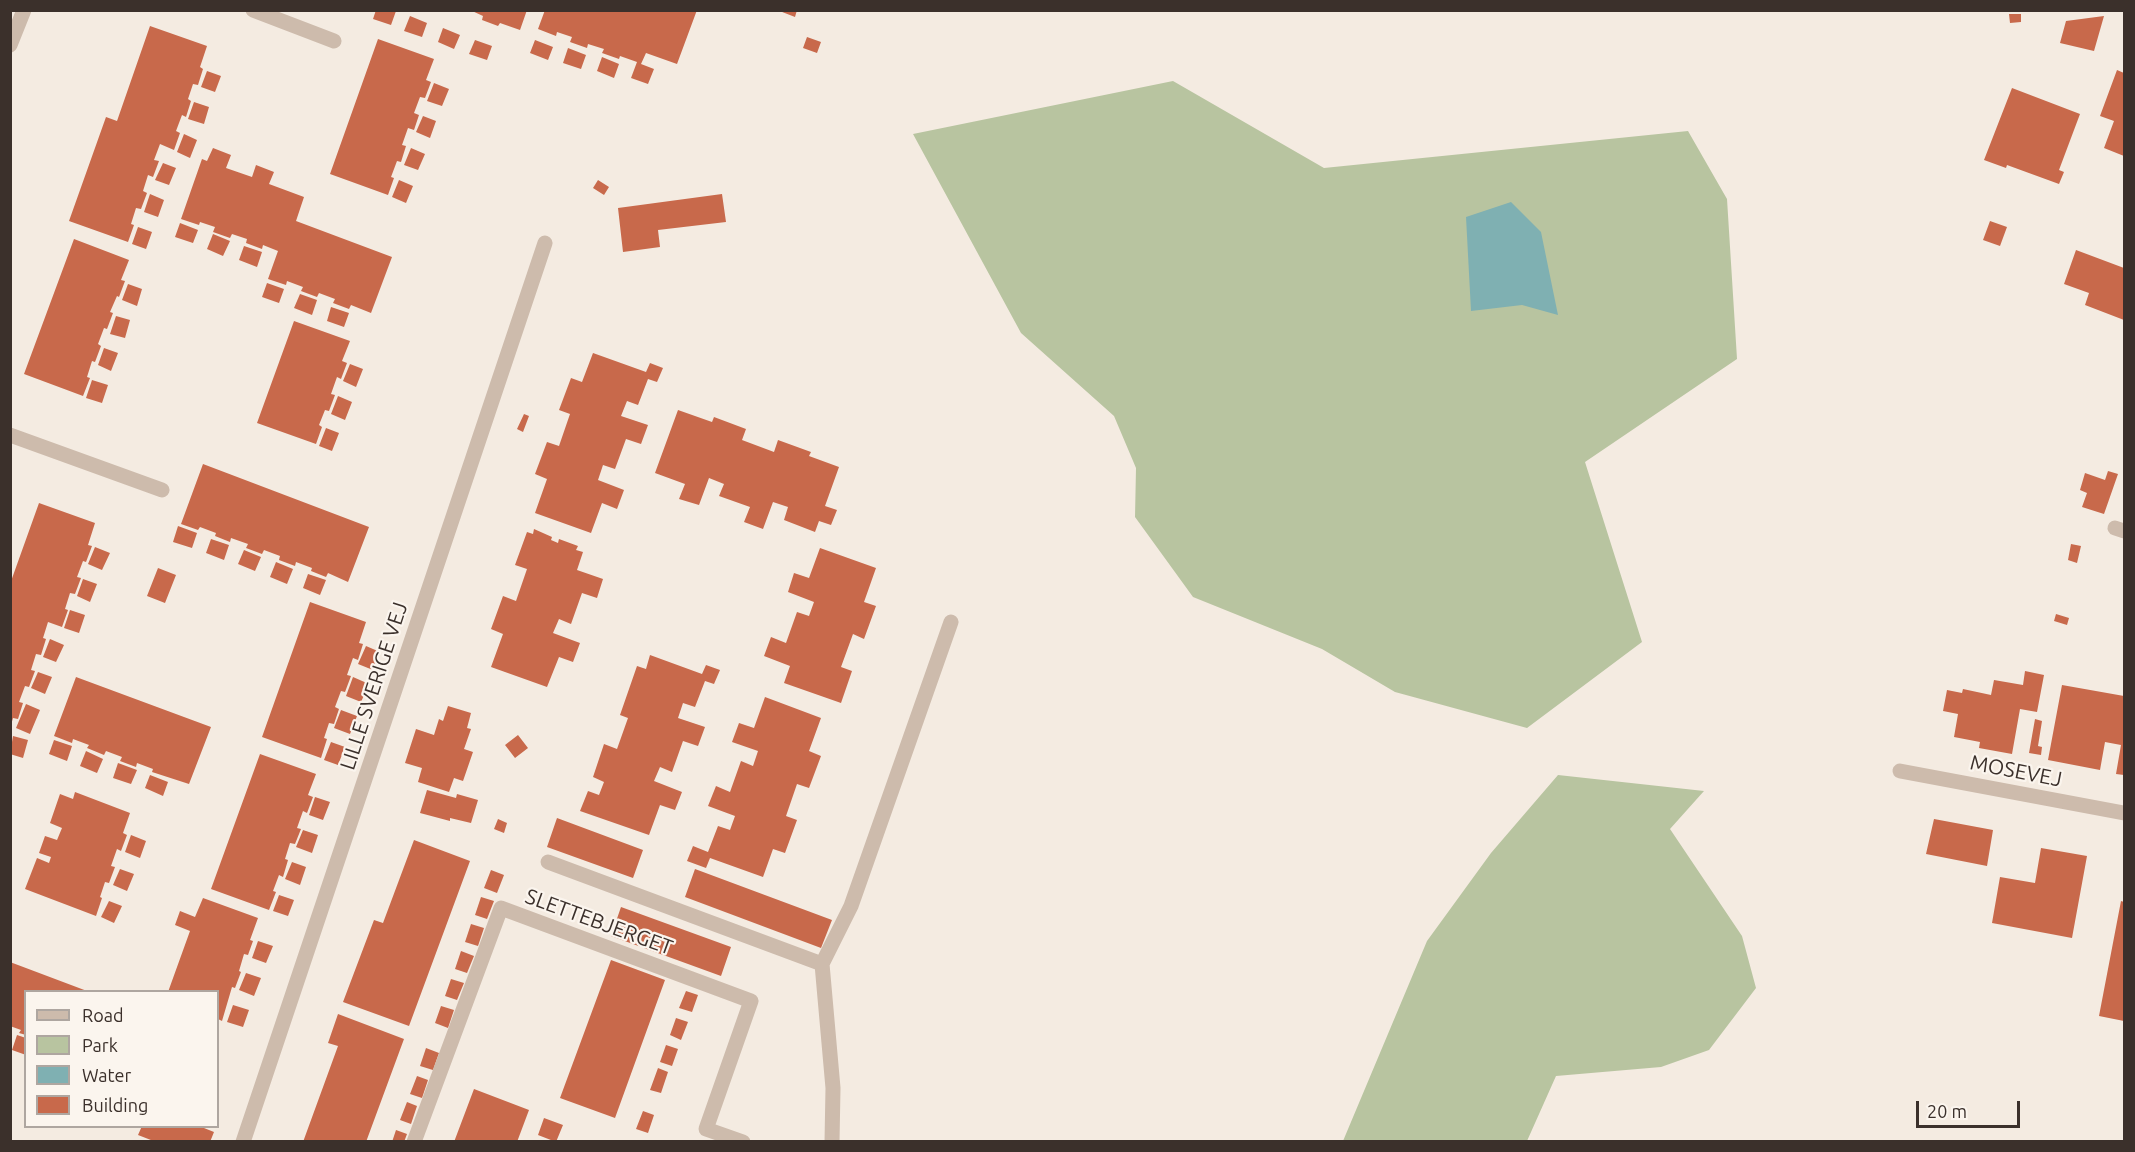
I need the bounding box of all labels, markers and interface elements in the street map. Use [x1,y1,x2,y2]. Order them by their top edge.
street label: LILLE SVERIGE VEJ [335,599,413,773]
street label: MOSEVEJ [1968,750,2064,792]
street label: SLETTEBJERGET [522,884,676,960]
legend [24,990,219,1128]
text: Road [82,1005,124,1025]
text: Park [82,1035,118,1055]
text: Water [82,1065,131,1085]
scale bar [1919,1089,2022,1127]
text: Building [82,1095,148,1115]
text: 20 m [1927,1101,1967,1121]

